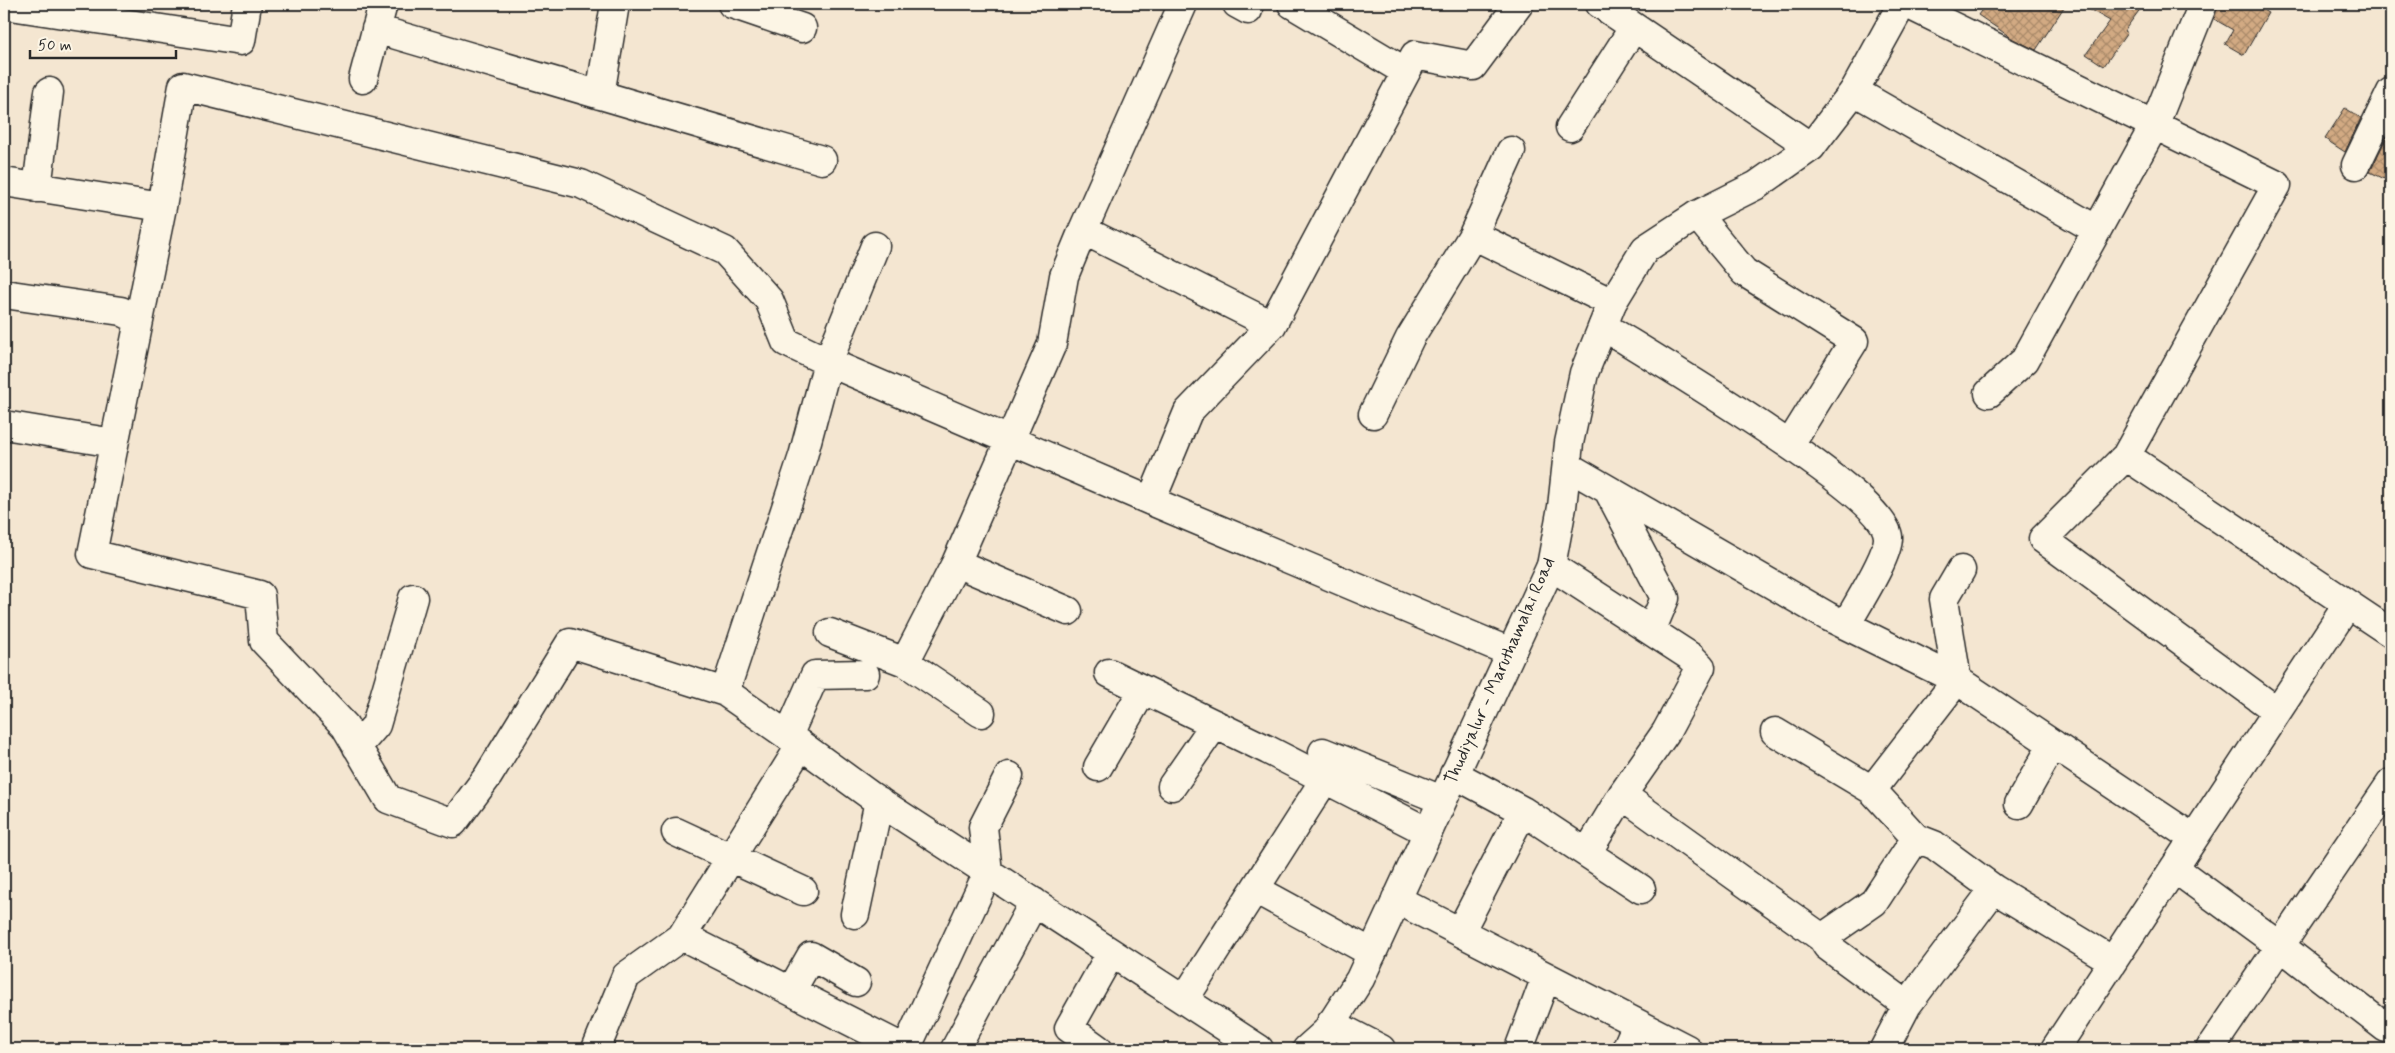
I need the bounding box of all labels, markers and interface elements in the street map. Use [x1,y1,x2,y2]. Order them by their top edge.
scale bar [30,28,176,60]
text: 50 m [38,36,72,56]
street label: Thudiyalur - Maruthamalai Road [1439,554,1561,788]

